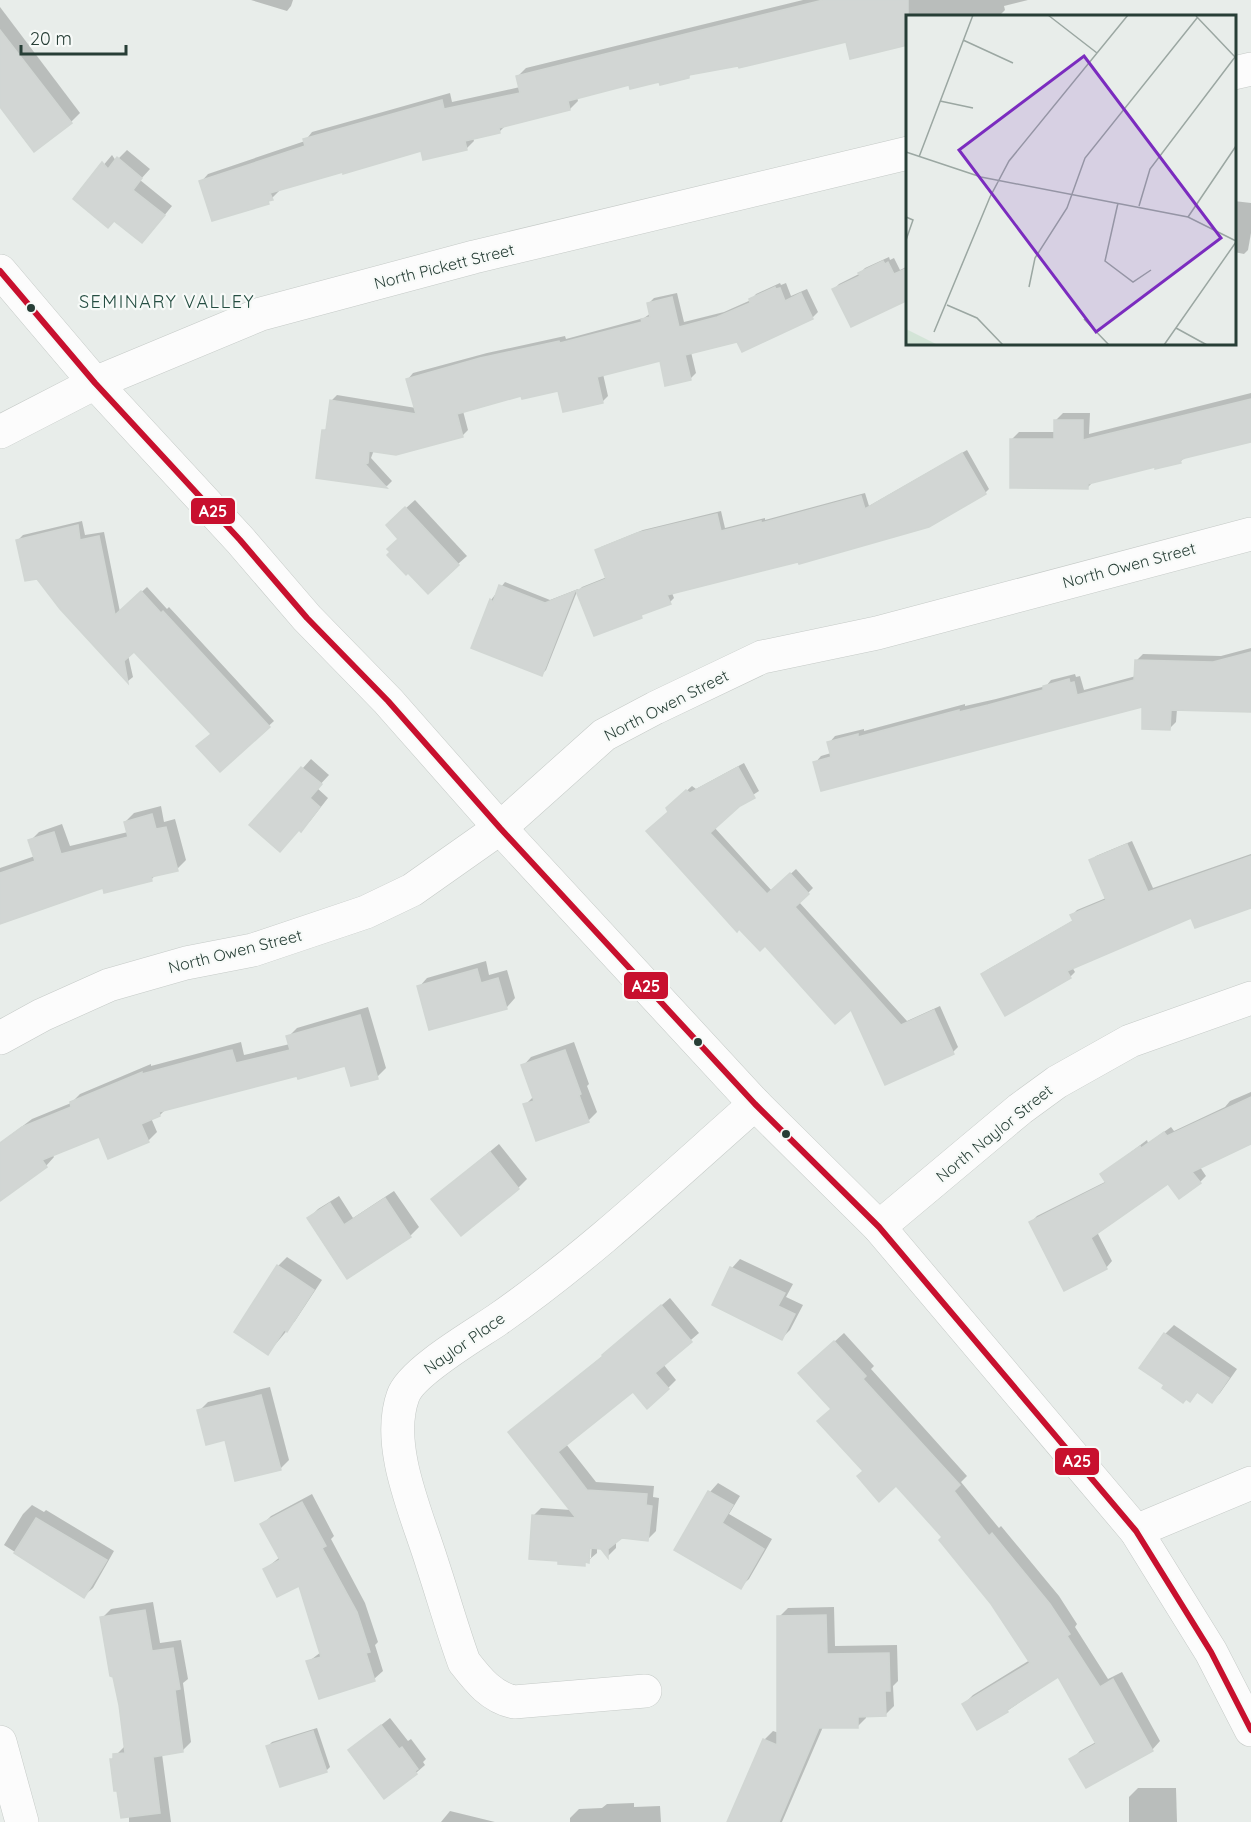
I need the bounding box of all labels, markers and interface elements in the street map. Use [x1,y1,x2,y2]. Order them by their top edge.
inset map [906,15,1236,345]
scale bar [21,18,126,56]
text: 20 m [30,27,72,50]
street label: North Pickett Street [372,239,516,293]
district label: SEMINARY VALLEY [79,290,255,313]
unlabelled marker [25,302,37,314]
line badge: A25 [190,497,236,525]
text: A25 [199,501,227,521]
street label: North Owen Street [1060,538,1198,592]
street label: North Owen Street [600,665,732,745]
street label: North Owen Street [166,925,304,977]
line badge: A25 [623,971,669,1000]
text: A25 [632,976,660,996]
unlabelled marker [692,1036,704,1048]
street label: North Naylor Street [932,1080,1056,1186]
unlabelled marker [780,1128,792,1140]
street label: Naylor Place [420,1308,508,1378]
line badge: A25 [1054,1447,1100,1476]
text: A25 [1063,1451,1091,1471]

